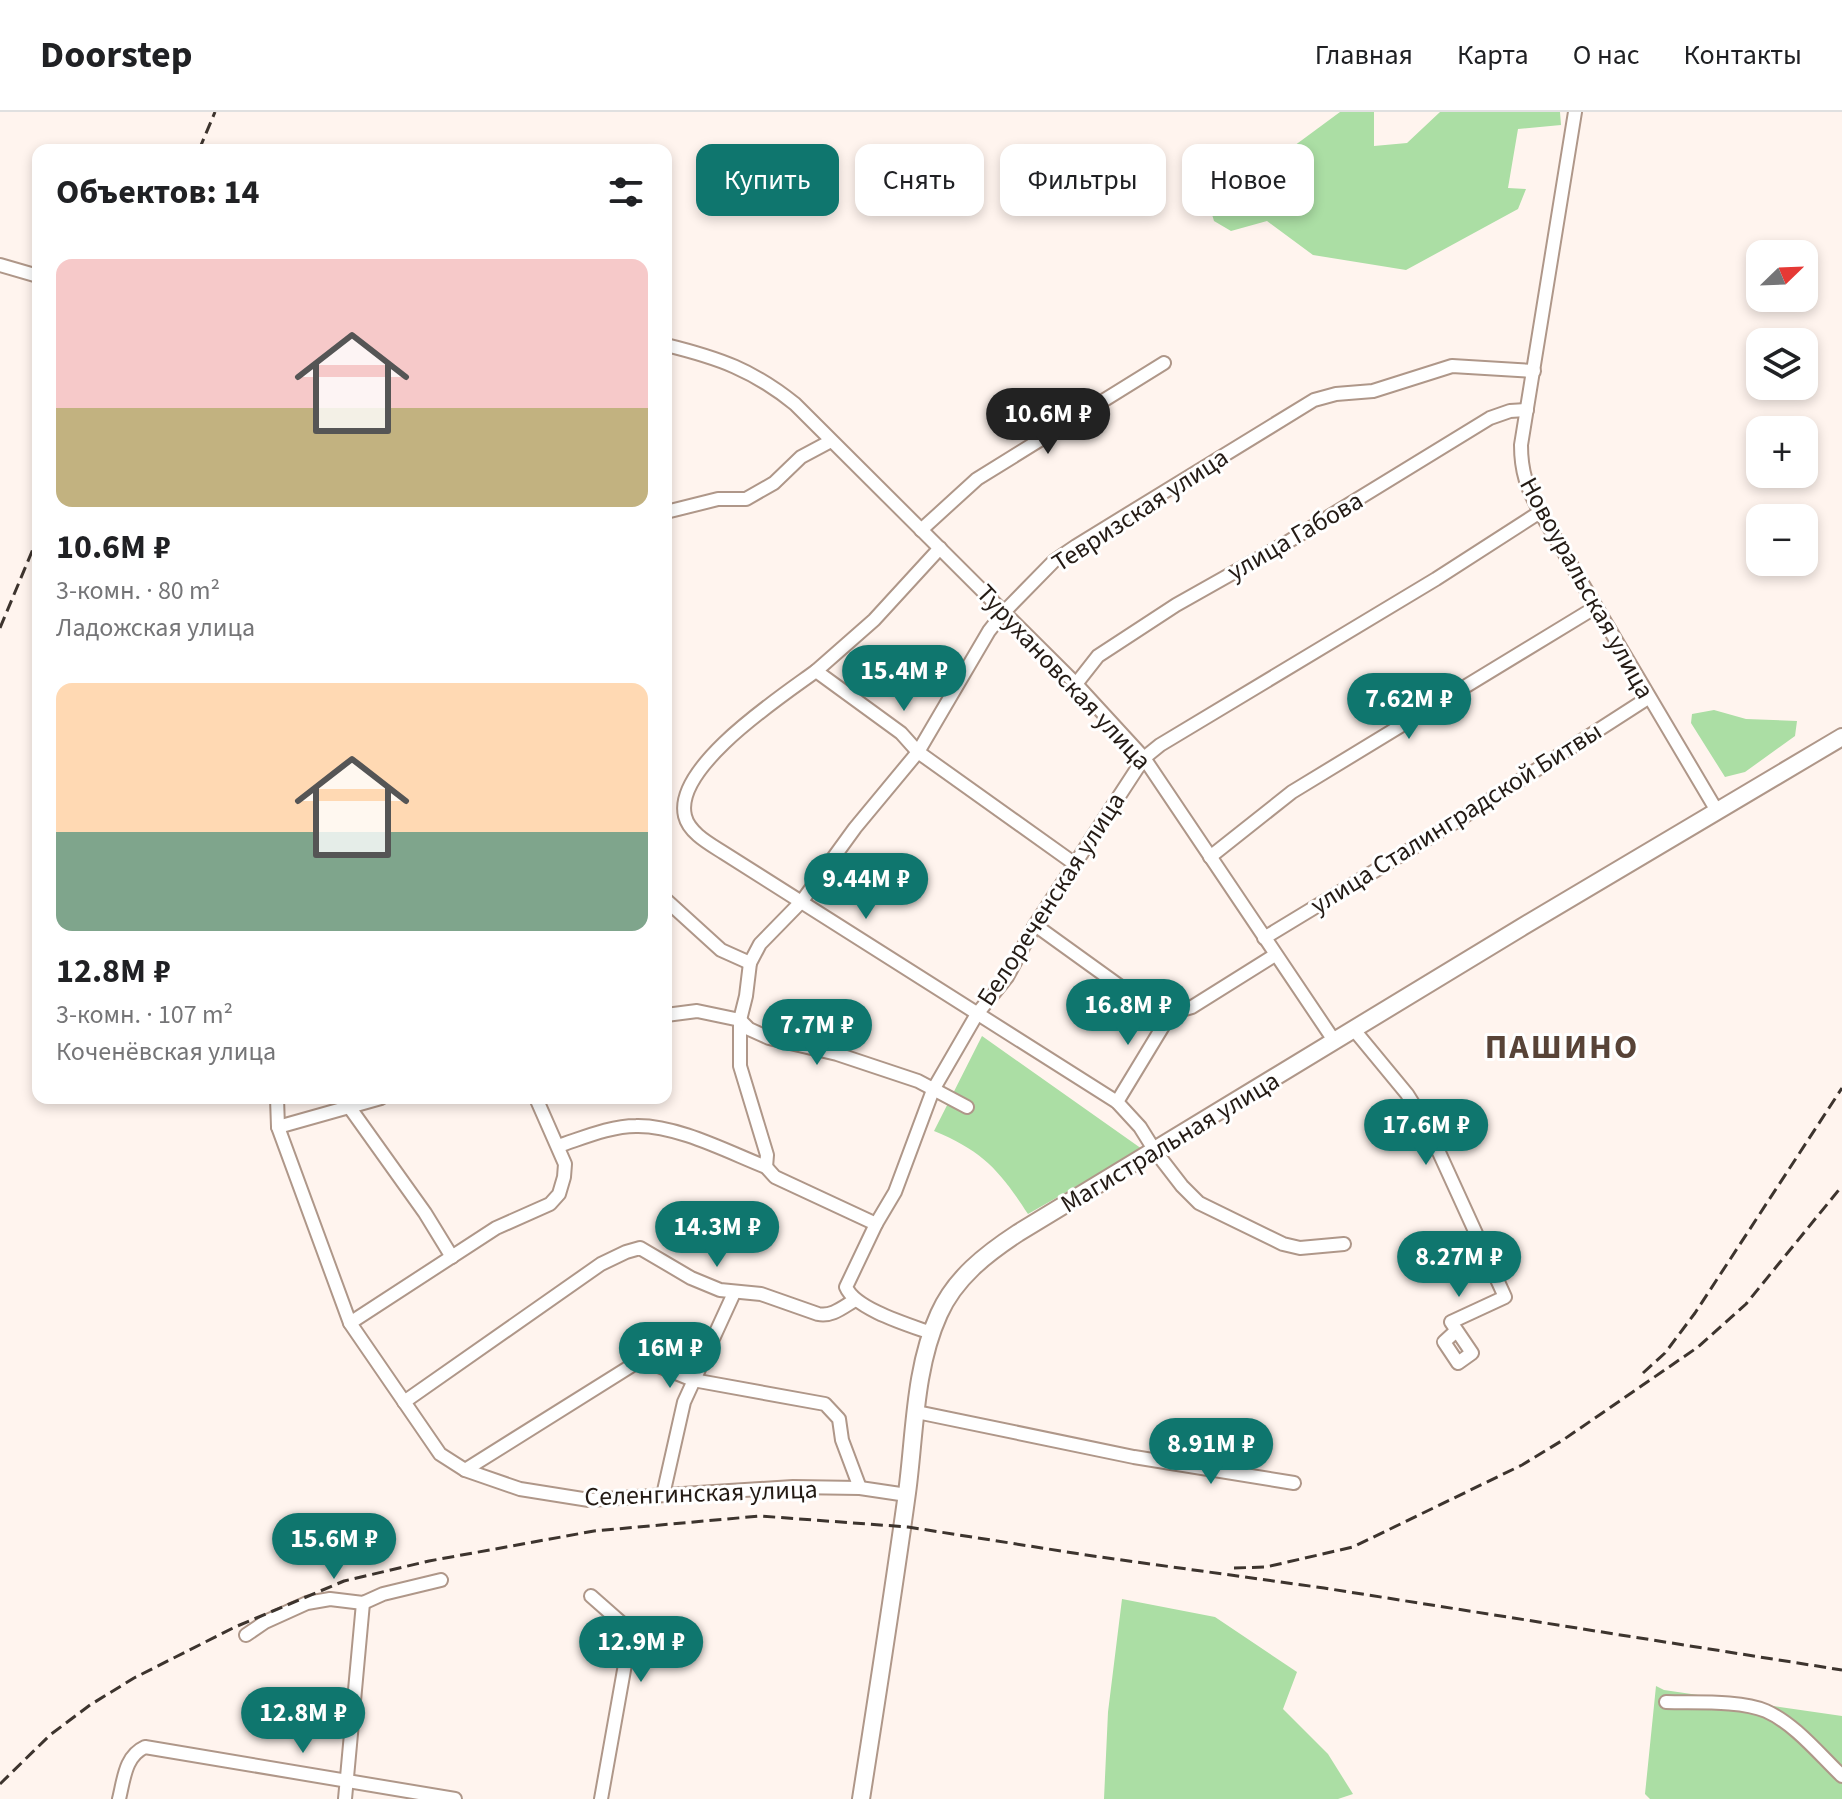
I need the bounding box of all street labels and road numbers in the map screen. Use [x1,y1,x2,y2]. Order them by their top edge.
street label: Тевризская улица [1045,439,1235,581]
street label: Новоуральская улица [1511,470,1663,706]
street label: улица Габова [1220,482,1370,590]
street label: Турухановская улица [968,576,1160,778]
street label: улица Сталинградской Битвы [1303,713,1609,923]
street label: Белореченская улица [968,785,1134,1013]
street label: Магистральная улица [1054,1062,1286,1222]
street label: Селенгинская улица [584,1470,818,1516]

